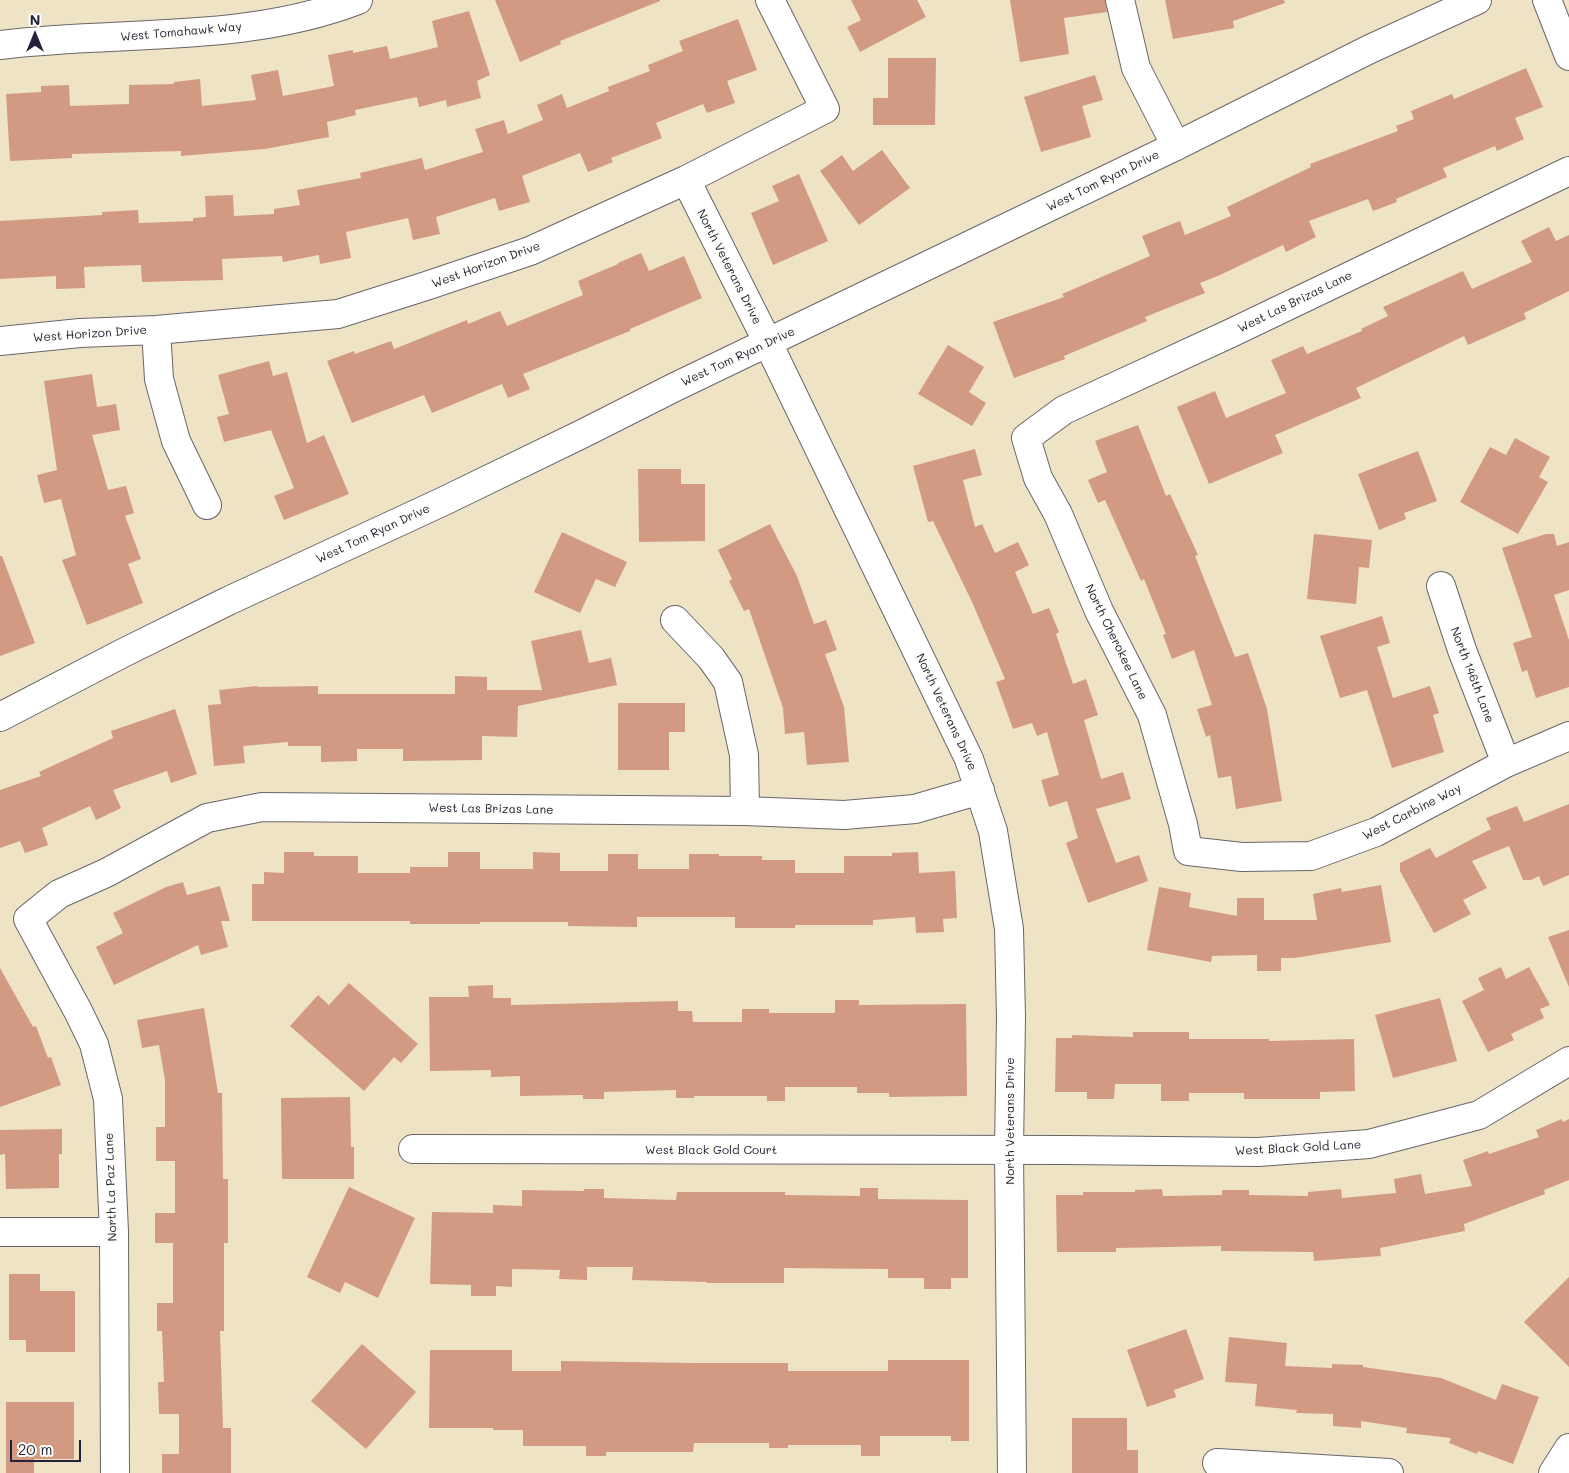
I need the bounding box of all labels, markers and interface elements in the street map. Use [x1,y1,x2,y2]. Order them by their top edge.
north arrow [10,10,60,60]
text: N [30,10,40,29]
street label: West Tomahawk Way [120,20,242,44]
street label: West Tom Ryan Drive [1044,147,1162,215]
street label: North Veterans Drive [694,207,764,327]
street label: West Horizon Drive [430,239,542,291]
street label: West Las Brizas Lane [1236,268,1354,336]
street label: West Horizon Drive [32,323,148,345]
street label: West Tom Ryan Drive [679,324,797,390]
street label: West Tom Ryan Drive [314,501,432,567]
street label: North Cherokee Lane [1082,582,1150,702]
street label: North 146th Lane [1447,625,1497,725]
street label: North Veterans Drive [913,651,979,773]
street label: West Carbine Way [1360,781,1464,843]
street label: West Las Brizas Lane [428,801,554,817]
street label: North Veterans Drive [1003,1057,1017,1185]
street label: North La Paz Lane [102,1132,120,1242]
street label: West Black Gold Lane [1234,1138,1362,1158]
street label: West Black Gold Court [645,1143,777,1157]
scale bar [12,1430,84,1462]
text: 20 m [18,1439,52,1459]

